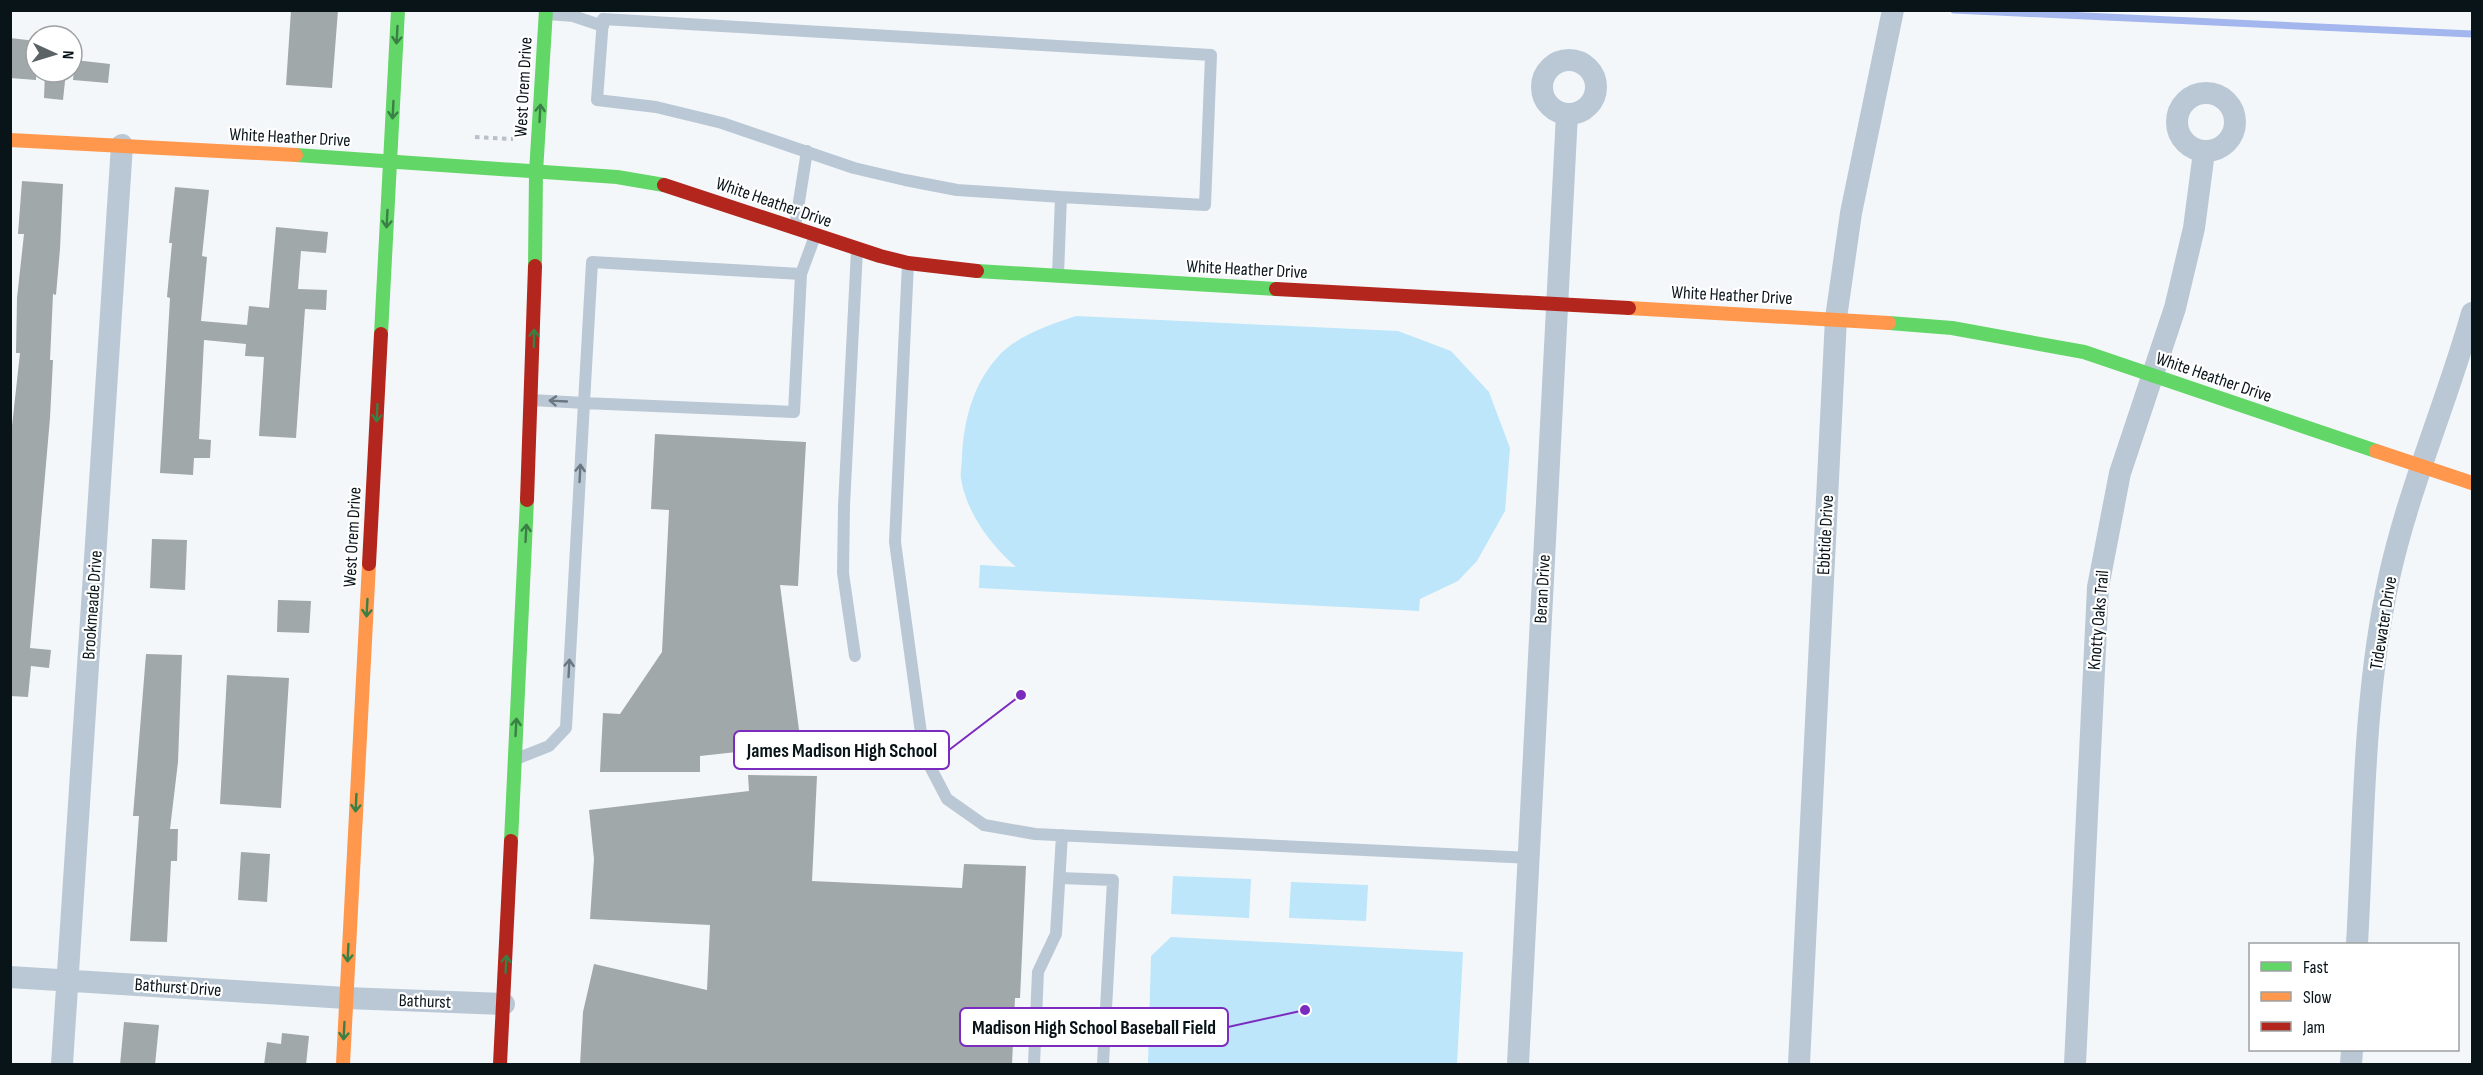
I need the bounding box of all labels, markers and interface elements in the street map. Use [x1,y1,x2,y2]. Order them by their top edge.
north arrow [24,24,84,84]
one-way arrow [391,25,402,45]
street label: West Orem Drive [510,36,537,138]
text: N [58,50,77,60]
one-way arrow [388,100,399,119]
one-way arrow [534,104,545,124]
street label: White Heather Drive [229,124,351,151]
street label: White Heather Drive [713,173,835,232]
one-way arrow [382,208,393,228]
street label: White Heather Drive [1186,256,1308,283]
street label: White Heather Drive [1671,282,1793,309]
one-way arrow [528,328,540,348]
street label: White Heather Drive [2153,348,2275,407]
one-way arrow [549,396,569,407]
one-way arrow [371,403,382,423]
one-way arrow [575,464,586,484]
street label: West Orem Drive [339,486,366,588]
street label: Ebbtide Drive [1813,494,1838,576]
one-way arrow [520,523,531,543]
street label: Brookmeade Drive [78,550,107,660]
street label: Beran Drive [1530,554,1555,624]
street label: Knotty Oaks Trail [2084,569,2113,671]
street label: Tidewater Drive [2366,575,2401,671]
one-way arrow [361,597,372,617]
one-way arrow [564,658,575,678]
one-way arrow [511,718,522,738]
callout: James Madison High School [734,731,949,769]
text: James Madison High School [746,739,937,763]
one-way arrow [351,792,362,812]
one-way arrow [343,943,354,963]
legend [2249,943,2459,1051]
one-way arrow [500,955,511,975]
text: Fast [2303,957,2329,978]
street label: Bathurst Drive [134,974,222,1001]
text: Slow [2303,987,2332,1008]
street label: Bathurst [398,990,452,1013]
callout: Madison High School Baseball Field [960,1008,1228,1046]
text: Madison High School Baseball Field [972,1016,1216,1040]
text: Jam [2302,1017,2325,1038]
one-way arrow [339,1021,350,1041]

